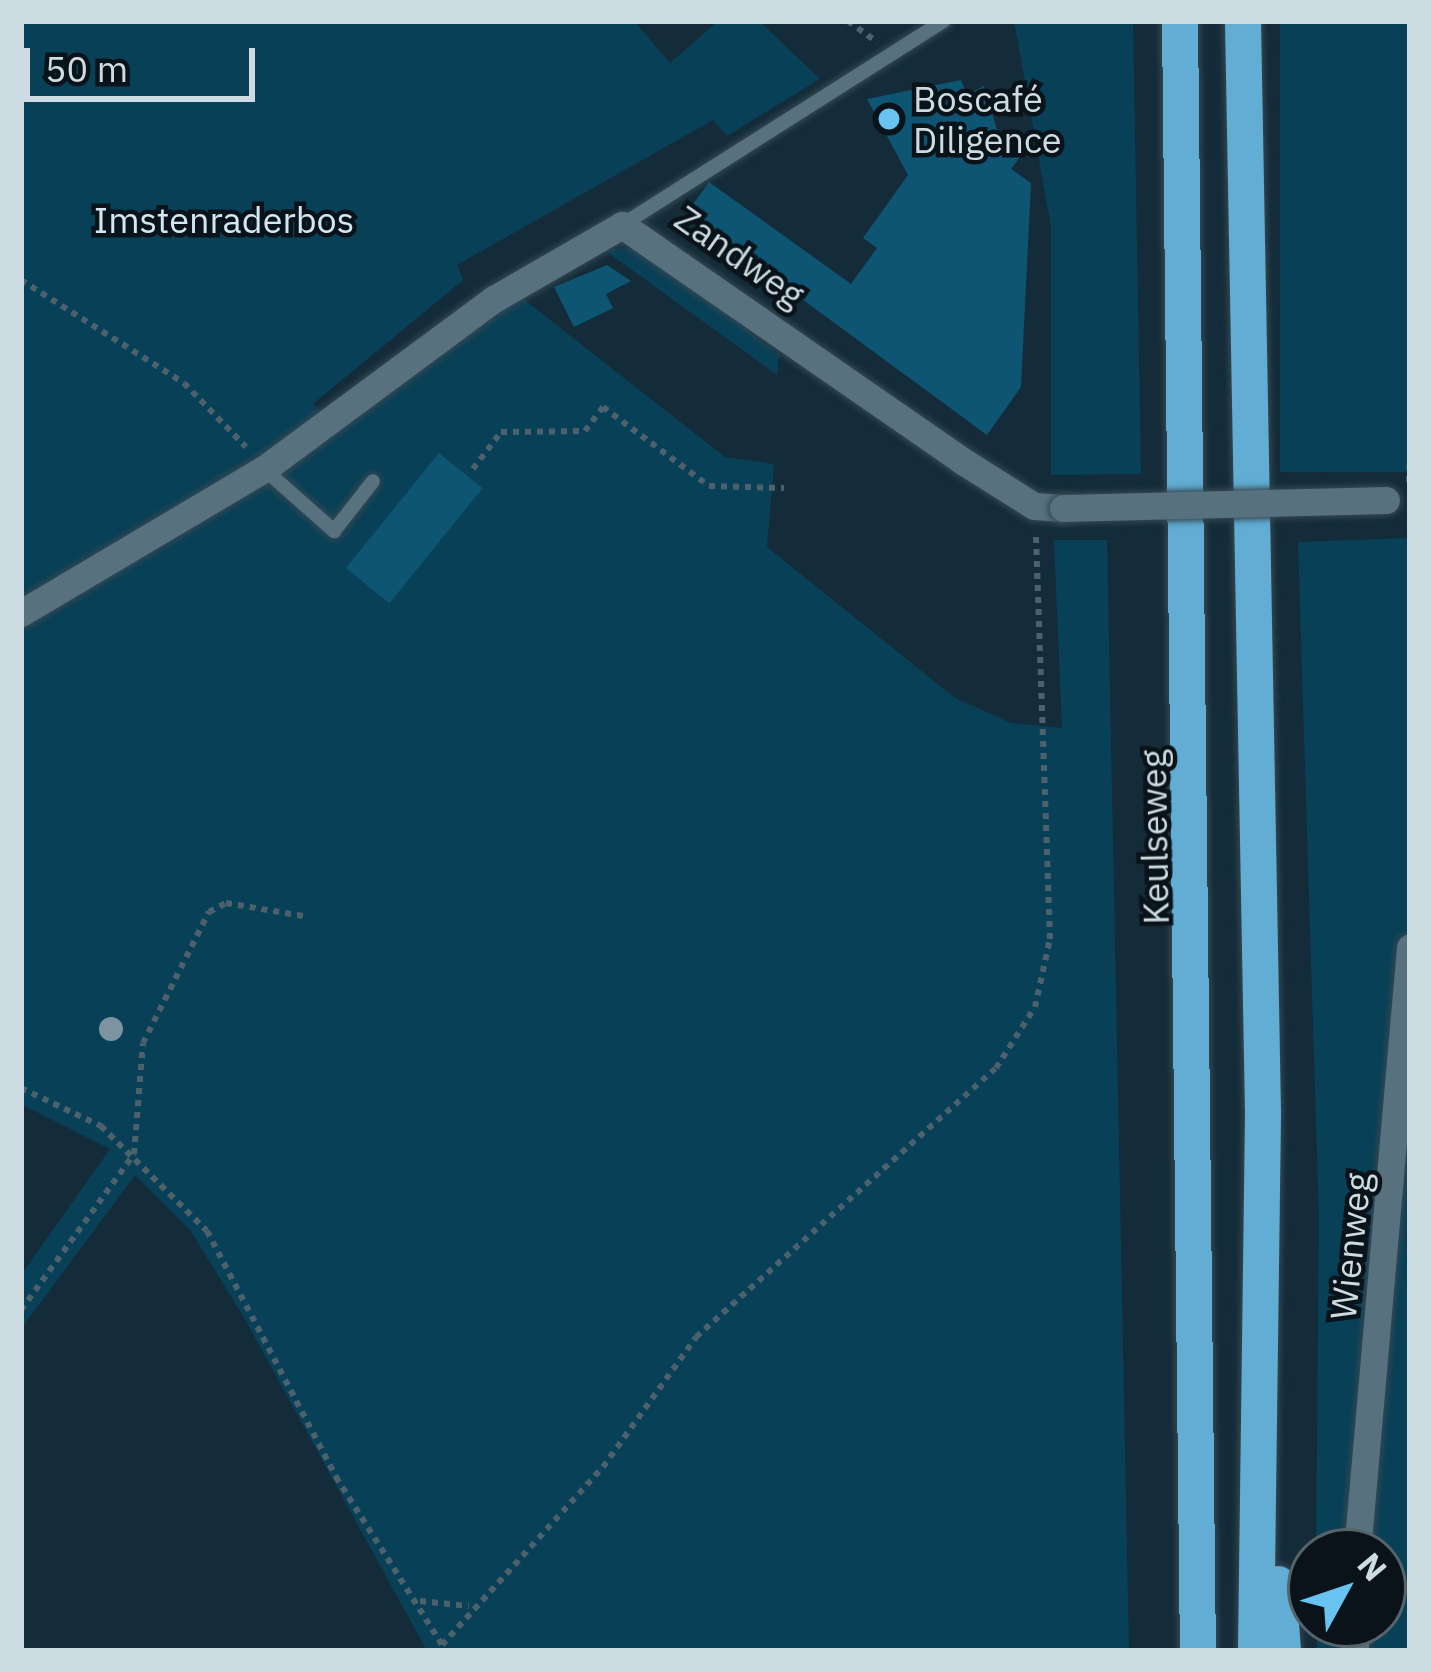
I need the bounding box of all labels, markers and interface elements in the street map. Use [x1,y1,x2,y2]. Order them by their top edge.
scale bar [30,24,261,98]
text: 50 m [45,45,128,92]
place label: Boscafé Diligence [913,76,1062,161]
marker: Boscafé Diligence [876,106,902,132]
street label: Zandweg [667,196,813,316]
park label: Imstenraderbos [94,198,354,242]
street label: Keulseweg [1131,749,1177,925]
street label: Wienweg [1321,1170,1379,1322]
north arrow [1287,1528,1407,1648]
text: N [1349,1543,1397,1589]

